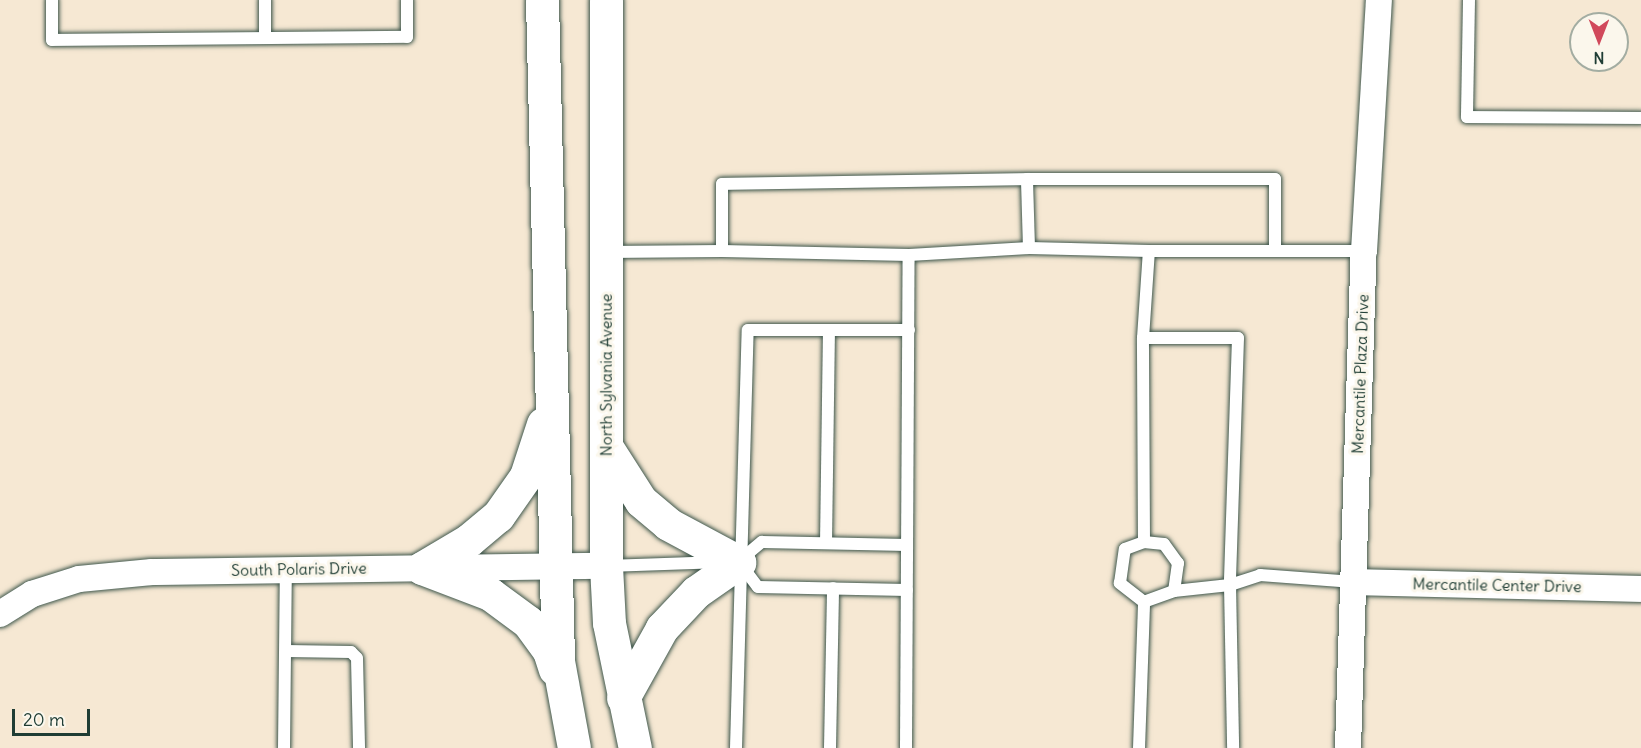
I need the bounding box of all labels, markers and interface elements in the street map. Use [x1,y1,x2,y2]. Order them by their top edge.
north arrow [1569,12,1629,72]
text: N [1593,48,1605,68]
street label: North Sylvania Avenue [596,294,616,456]
street label: Mercantile Plaza Drive [1348,294,1372,454]
street label: South Polaris Drive [231,558,367,580]
street label: Mercantile Center Drive [1412,574,1582,596]
scale bar [15,697,93,735]
text: 20 m [23,708,65,731]

